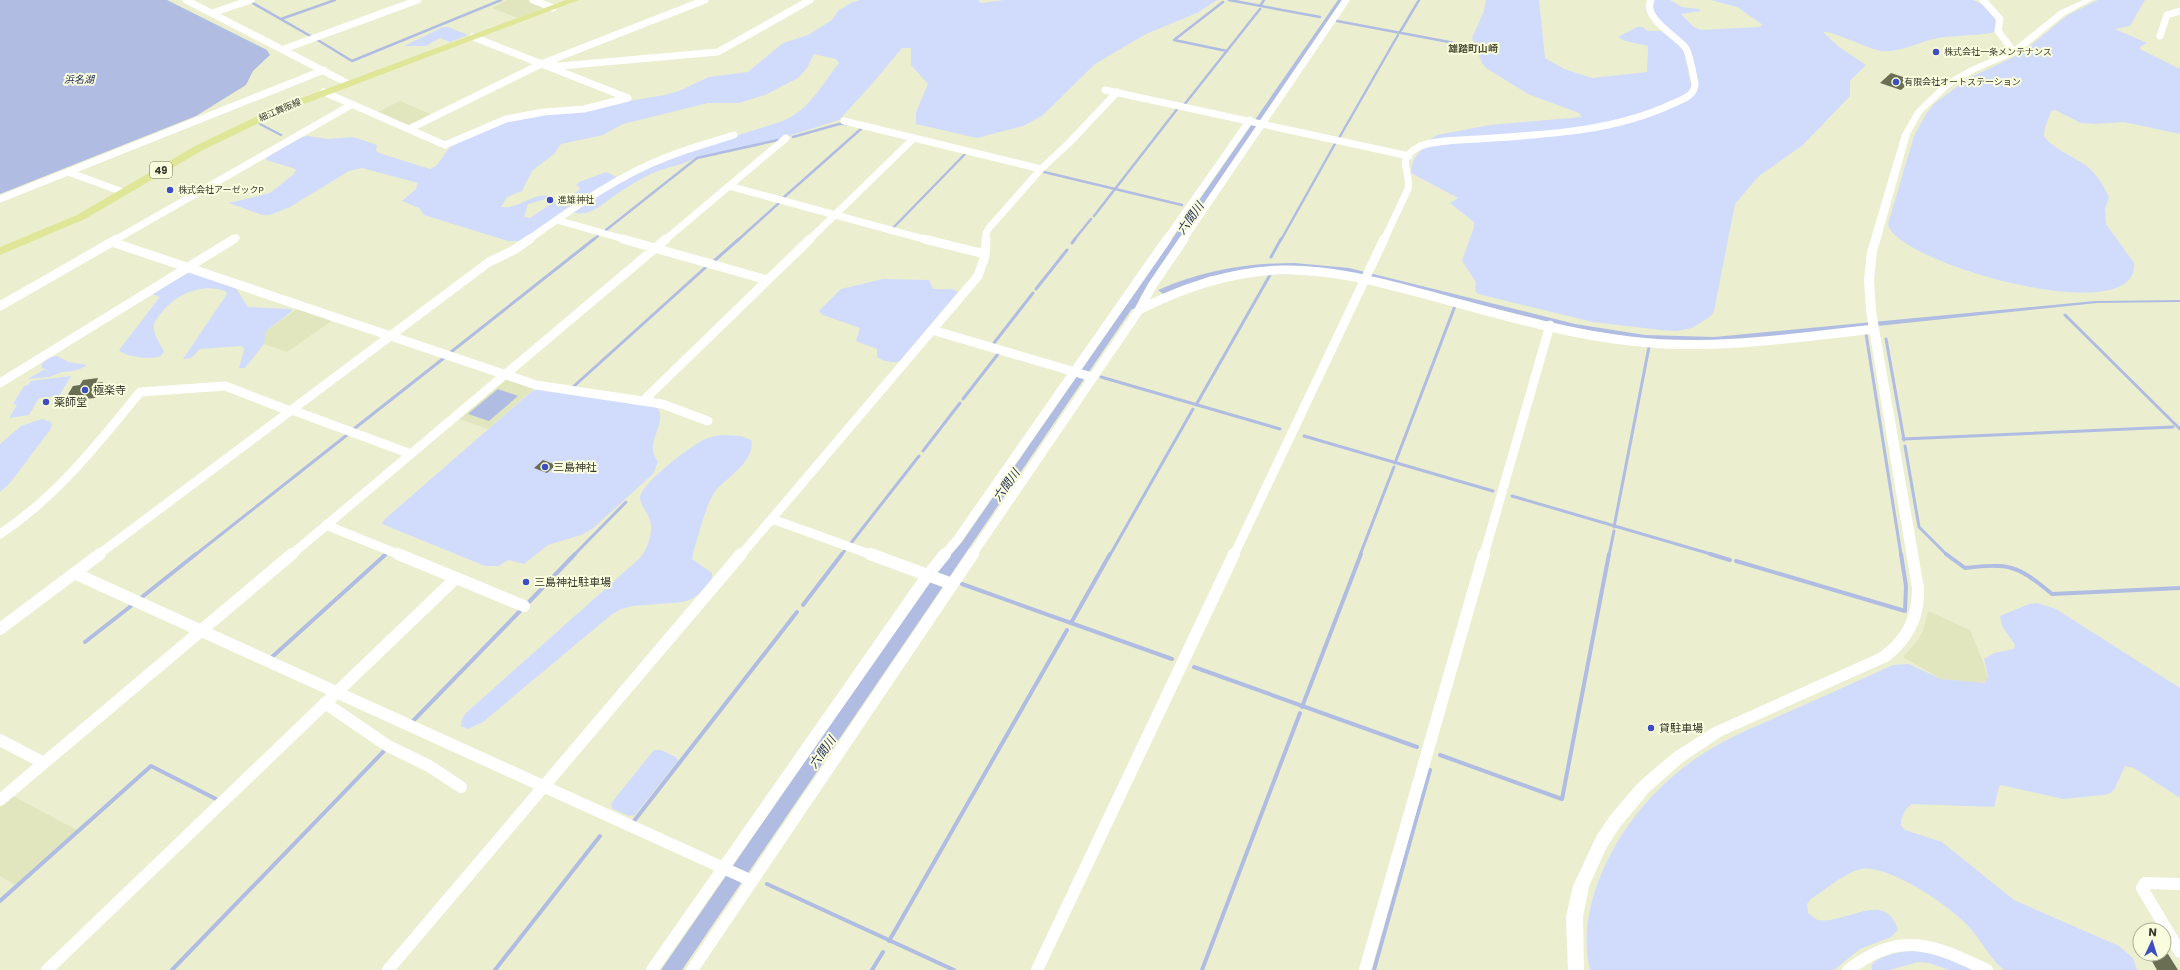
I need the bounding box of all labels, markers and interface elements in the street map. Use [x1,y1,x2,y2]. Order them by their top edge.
district label: 雄踏町山崎 [1448,41,1498,56]
place label: 株式会社一条メンテナンス [1944,46,2052,58]
marker: 株式会社一条メンテナンス [1931,47,1941,57]
water label: 浜名湖 [64,72,96,87]
place label: 有限会社オートステーション [1904,76,2021,88]
marker: 有限会社オートステーション [1891,77,1901,87]
street label: 細江舞阪線 [257,95,304,124]
road number: 49 [150,162,172,178]
place label: 株式会社アーゼックP [178,184,264,196]
marker: 株式会社アーゼックP [165,185,175,195]
place label: 進雄神社 [558,194,594,206]
marker: 進雄神社 [545,195,555,205]
water label: 六間川 [1173,197,1208,238]
place label: 極楽寺 [93,382,126,398]
marker: 極楽寺 [80,385,90,395]
place label: 薬師堂 [54,394,87,410]
marker: 薬師堂 [41,397,51,407]
place label: 三島神社 [553,459,597,475]
marker: 三島神社 [540,462,550,472]
water label: 六間川 [989,464,1024,505]
place label: 三島神社駐車場 [534,574,611,590]
marker: 三島神社駐車場 [521,577,531,587]
place label: 貸駐車場 [1659,720,1703,736]
marker: 貸駐車場 [1646,723,1656,733]
water label: 六間川 [805,731,840,772]
north arrow [2132,922,2172,962]
text: N [2148,924,2157,940]

